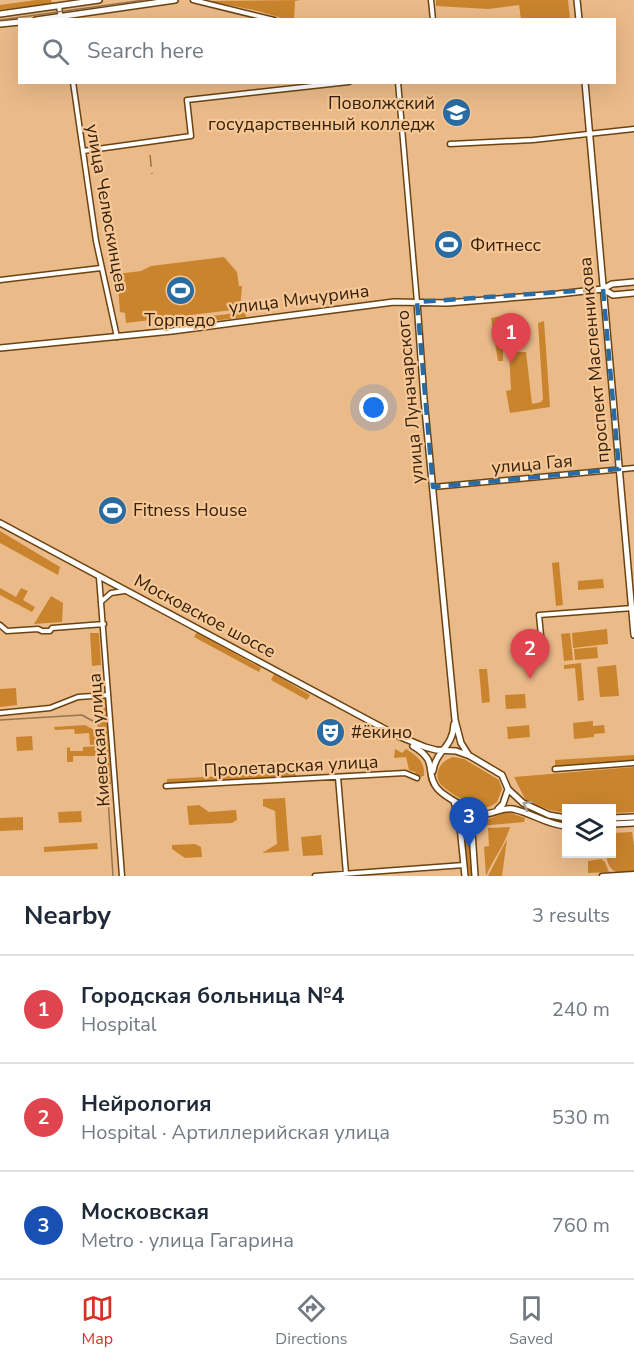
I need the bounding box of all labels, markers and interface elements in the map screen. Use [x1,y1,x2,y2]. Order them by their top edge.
search box [18,18,616,84]
icon: search [39,35,72,68]
text: Search here [87,36,204,66]
place label: Поволжский государственный колледж [208,91,436,136]
school or university icon: Поволжский государственный колледж [440,97,472,129]
street label: улица Челюскинцев [80,122,134,294]
sports icon: Фитнесс [433,229,465,261]
place label: Фитнесс [470,233,542,257]
street label: проспект Масленникова [573,256,615,464]
sports icon: Торпедо [164,275,196,307]
street label: улица Мичурина [227,278,371,320]
place label: Торпедо [144,308,216,332]
street label: улица Луначарского [390,309,430,485]
pin: 1 [492,314,530,363]
your location [359,393,388,422]
street label: улица Гая [490,448,574,480]
sports icon: Fitness House [96,494,128,526]
place label: Fitness House [133,498,247,522]
street label: Московское шоссе [130,568,280,664]
pin: 2 [510,630,550,679]
street label: Киевская улица [82,672,116,808]
theatre icon: #ёкино [314,716,346,748]
place label: #ёкино [351,720,412,744]
street label: Пролетарская улица [203,749,379,783]
pin: 3 [450,798,488,847]
one-way arrow [523,801,533,812]
map controls [562,804,616,858]
button: layers [562,804,616,858]
text: Nearby [24,898,111,933]
text: 3 results [532,902,610,929]
text: Городская больница №4 [81,981,345,1011]
text: 1 [38,996,50,1023]
text: 240 m [552,996,610,1023]
text: Hospital [81,1011,157,1038]
text: Нейрология [81,1089,212,1119]
text: 2 [38,1104,50,1131]
text: 530 m [552,1104,610,1131]
text: Hospital · Артиллерийская улица [81,1119,390,1146]
text: Московская [81,1197,209,1227]
text: 3 [38,1212,50,1239]
text: 760 m [552,1212,610,1239]
text: Metro · улица Гагарина [81,1227,294,1254]
tab: Map [81,1292,114,1350]
tab: Directions [275,1292,347,1350]
tab: Saved [509,1292,553,1350]

